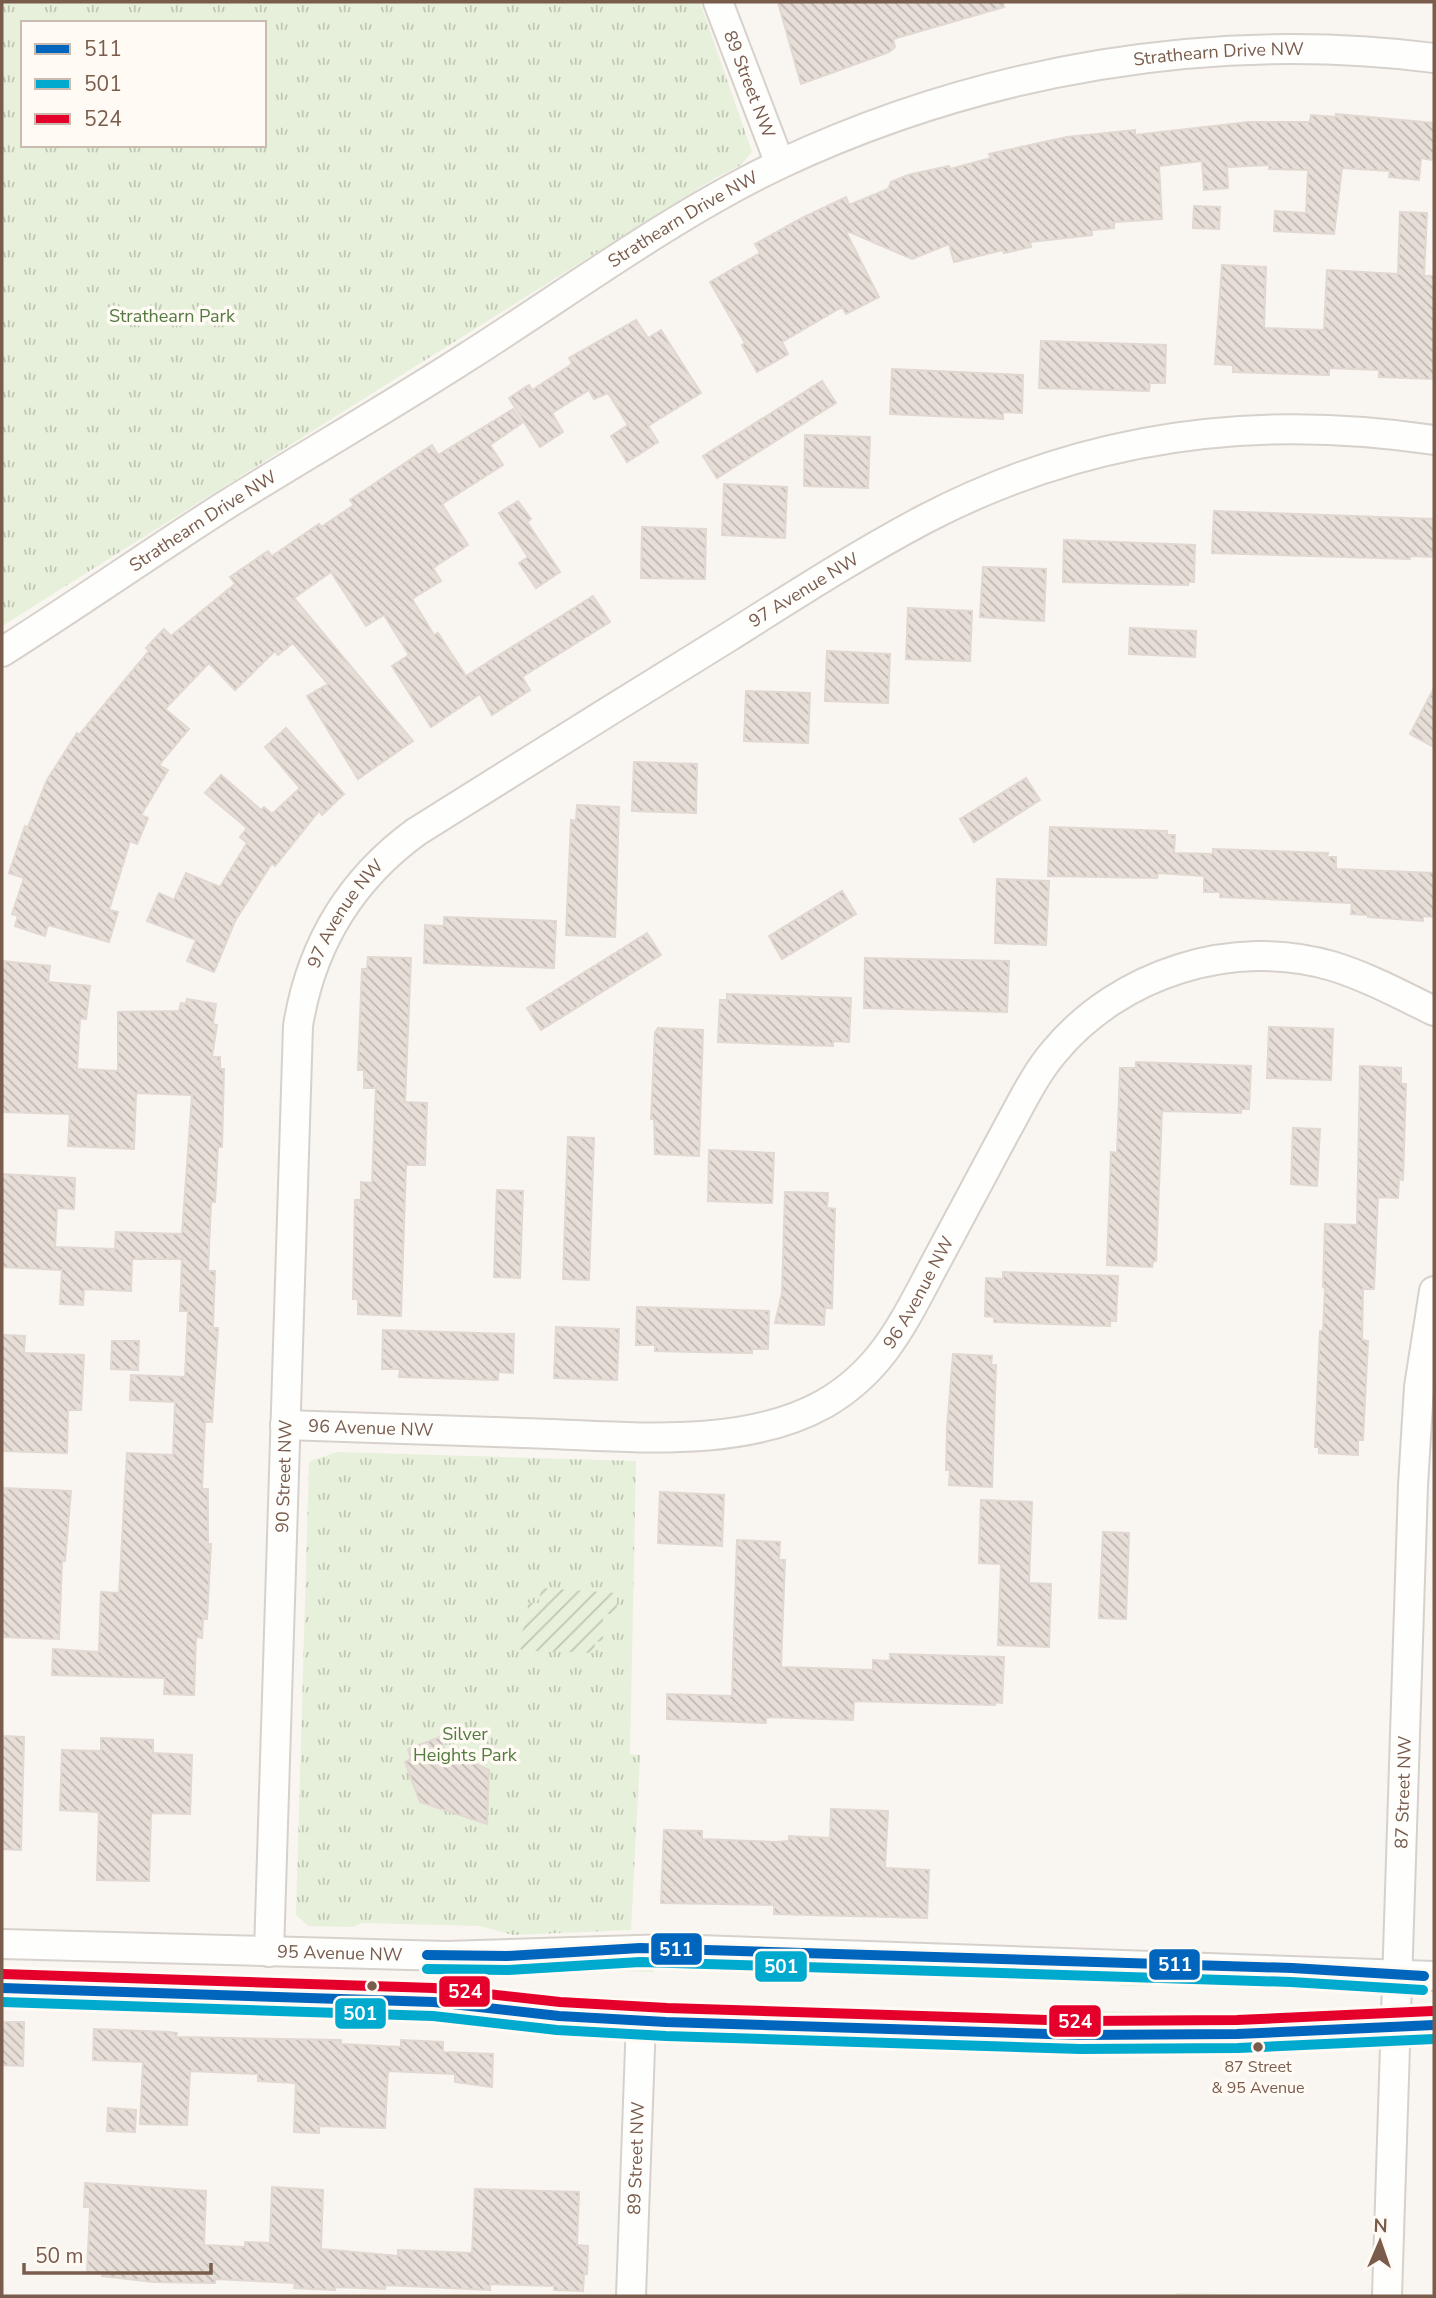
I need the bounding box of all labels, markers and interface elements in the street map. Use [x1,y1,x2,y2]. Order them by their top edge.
legend [21,21,266,147]
street label: 89 Street NW [718,27,781,142]
text: 511 [84,35,122,63]
street label: Strathearn Drive NW [1132,37,1304,72]
text: 501 [84,70,122,98]
text: 524 [84,105,122,133]
street label: Strathearn Drive NW [603,165,762,273]
park label: Strathearn Park [109,304,236,328]
street label: Strathearn Drive NW [125,465,281,577]
street label: 97 Avenue NW [744,547,864,633]
street label: 97 Avenue NW [302,854,389,971]
street label: 96 Avenue NW [877,1232,960,1354]
street label: 96 Avenue NW [308,1414,434,1442]
street label: 90 Street NW [270,1419,298,1533]
park label: Silver Heights Park [413,1722,518,1767]
street label: 87 Street NW [1389,1735,1417,1849]
line badge: 511 [650,1932,703,1966]
text: 511 [659,1937,693,1963]
street label: 95 Avenue NW [277,1939,403,1967]
line badge: 511 [1148,1948,1201,1981]
line badge: 501 [754,1950,808,1983]
text: 511 [1158,1952,1192,1978]
text: 501 [764,1954,798,1980]
line badge: 524 [438,1975,491,2008]
unlabelled marker [365,1979,379,1993]
text: 524 [448,1979,482,2005]
line badge: 501 [334,1997,387,2030]
text: 501 [343,2001,377,2027]
line badge: 524 [1048,2004,1102,2038]
text: 524 [1058,2009,1092,2035]
marker: 87 Street & 95 Avenue [1251,2040,1265,2054]
place label: 87 Street & 95 Avenue [1212,2056,1304,2099]
street label: 89 Street NW [622,2101,650,2215]
north arrow [1345,2207,1415,2277]
text: N [1373,2213,1388,2239]
scale bar [24,2232,212,2276]
text: 50 m [35,2242,84,2270]

